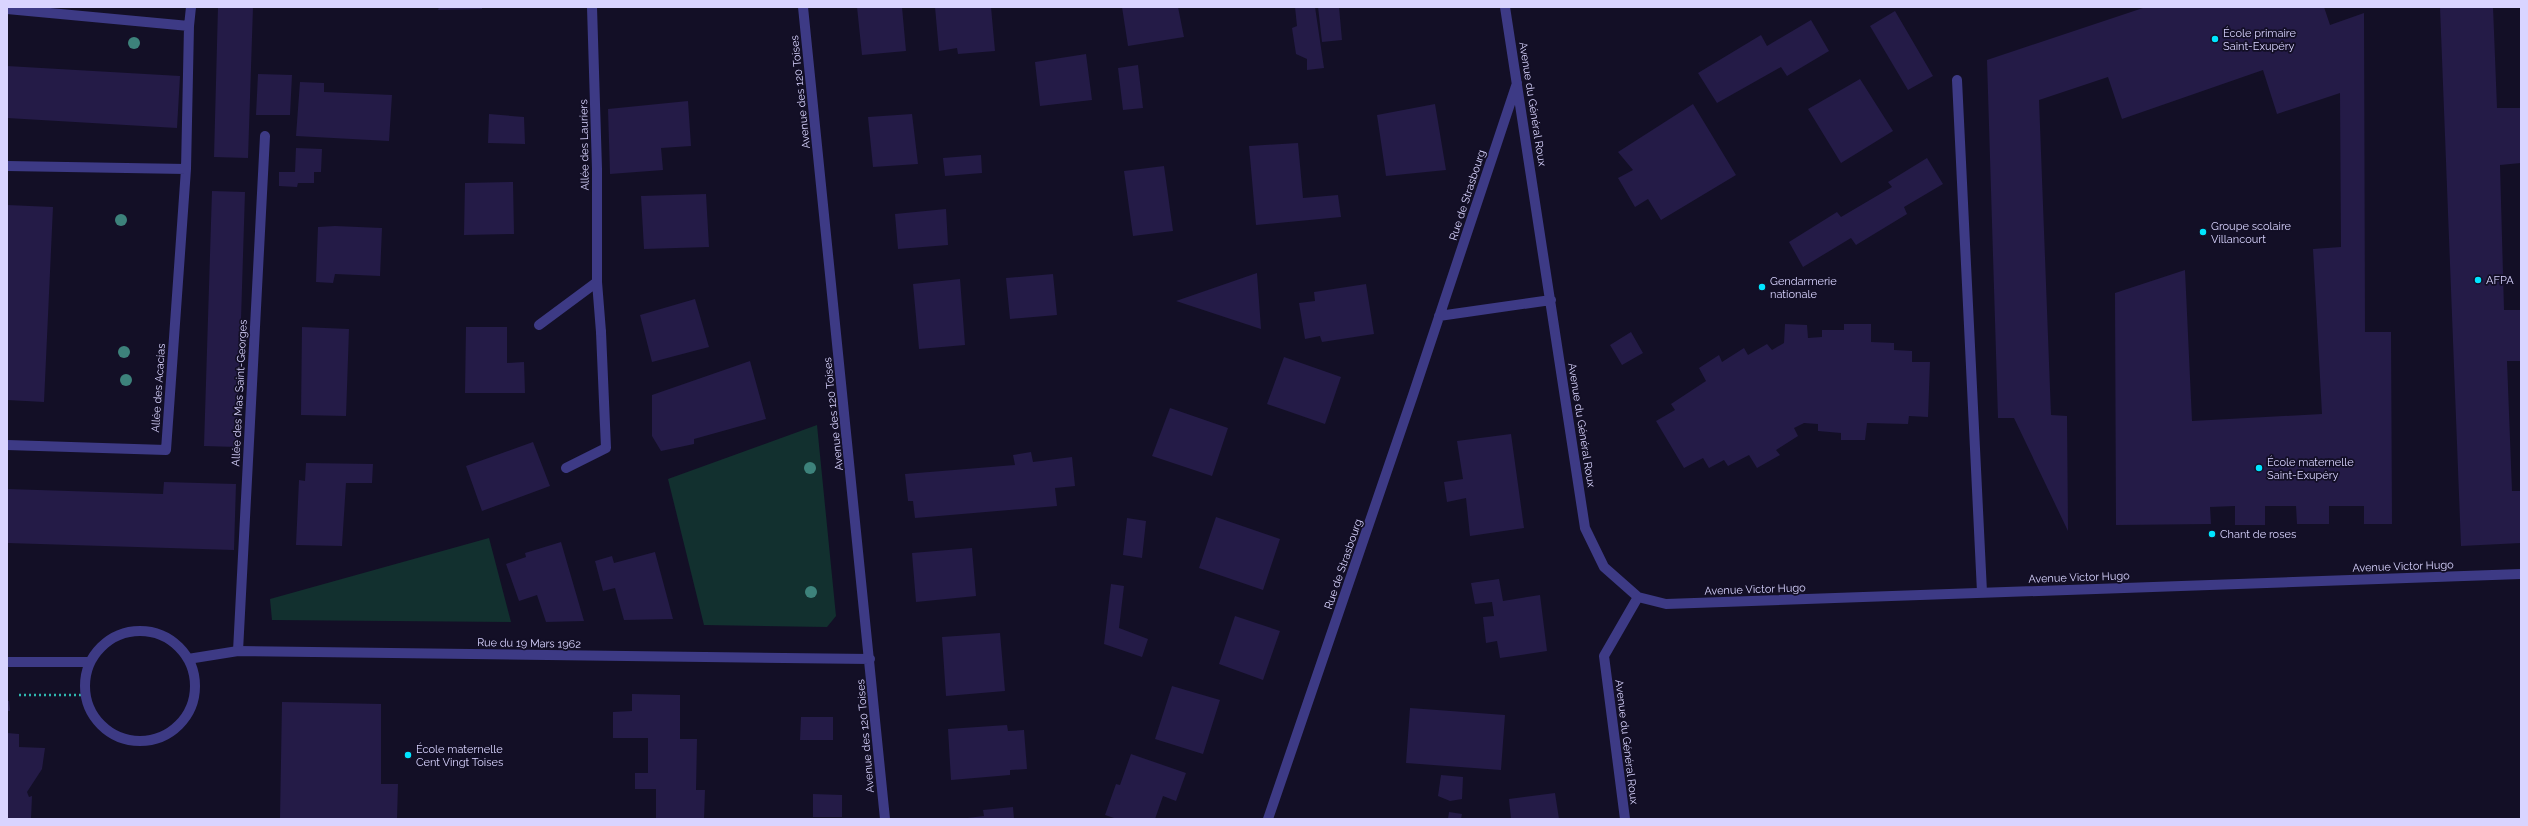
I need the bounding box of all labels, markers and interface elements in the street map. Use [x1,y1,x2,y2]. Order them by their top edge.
place label: École primaire Saint-Exupéry [2223,26,2297,53]
marker: École primaire Saint-Exupéry [2210,34,2220,44]
street label: Avenue des 120 Toises [788,35,813,149]
street label: Avenue du Général Roux [1516,41,1549,168]
street label: Allée des Lauriers [577,99,592,191]
street label: Rue de Strasbourg [1447,148,1488,242]
place label: Groupe scolaire Villancourt [2211,220,2292,246]
marker: Groupe scolaire Villancourt [2198,227,2208,237]
place label: AFPA [2486,274,2514,287]
place label: Gendarmerie nationale [1770,275,1837,301]
marker: AFPA [2473,275,2483,285]
marker: Gendarmerie nationale [1757,282,1767,292]
street label: Allée des Mas Saint-Georges [229,319,250,467]
street label: Allée des Acacias [149,343,168,433]
street label: Avenue des 120 Toises [821,357,846,471]
street label: Avenue du Général Roux [1565,362,1598,489]
place label: École maternelle Saint-Exupéry [2267,455,2354,482]
marker: École maternelle Saint-Exupéry [2254,463,2264,473]
street label: Rue de Strasbourg [1322,517,1365,611]
place label: Chant de roses [2220,528,2296,541]
marker: Chant de roses [2207,529,2217,539]
street label: Avenue Victor Hugo [2352,558,2454,575]
street label: Avenue Victor Hugo [2028,569,2130,586]
street label: Avenue Victor Hugo [1704,581,1806,598]
street label: Rue du 19 Mars 1962 [477,636,581,651]
street label: Avenue des 120 Toises [854,679,877,793]
street label: Avenue du Général Roux [1612,679,1641,806]
place label: École maternelle Cent Vingt Toises [416,742,503,769]
marker: École maternelle Cent Vingt Toises [403,750,413,760]

